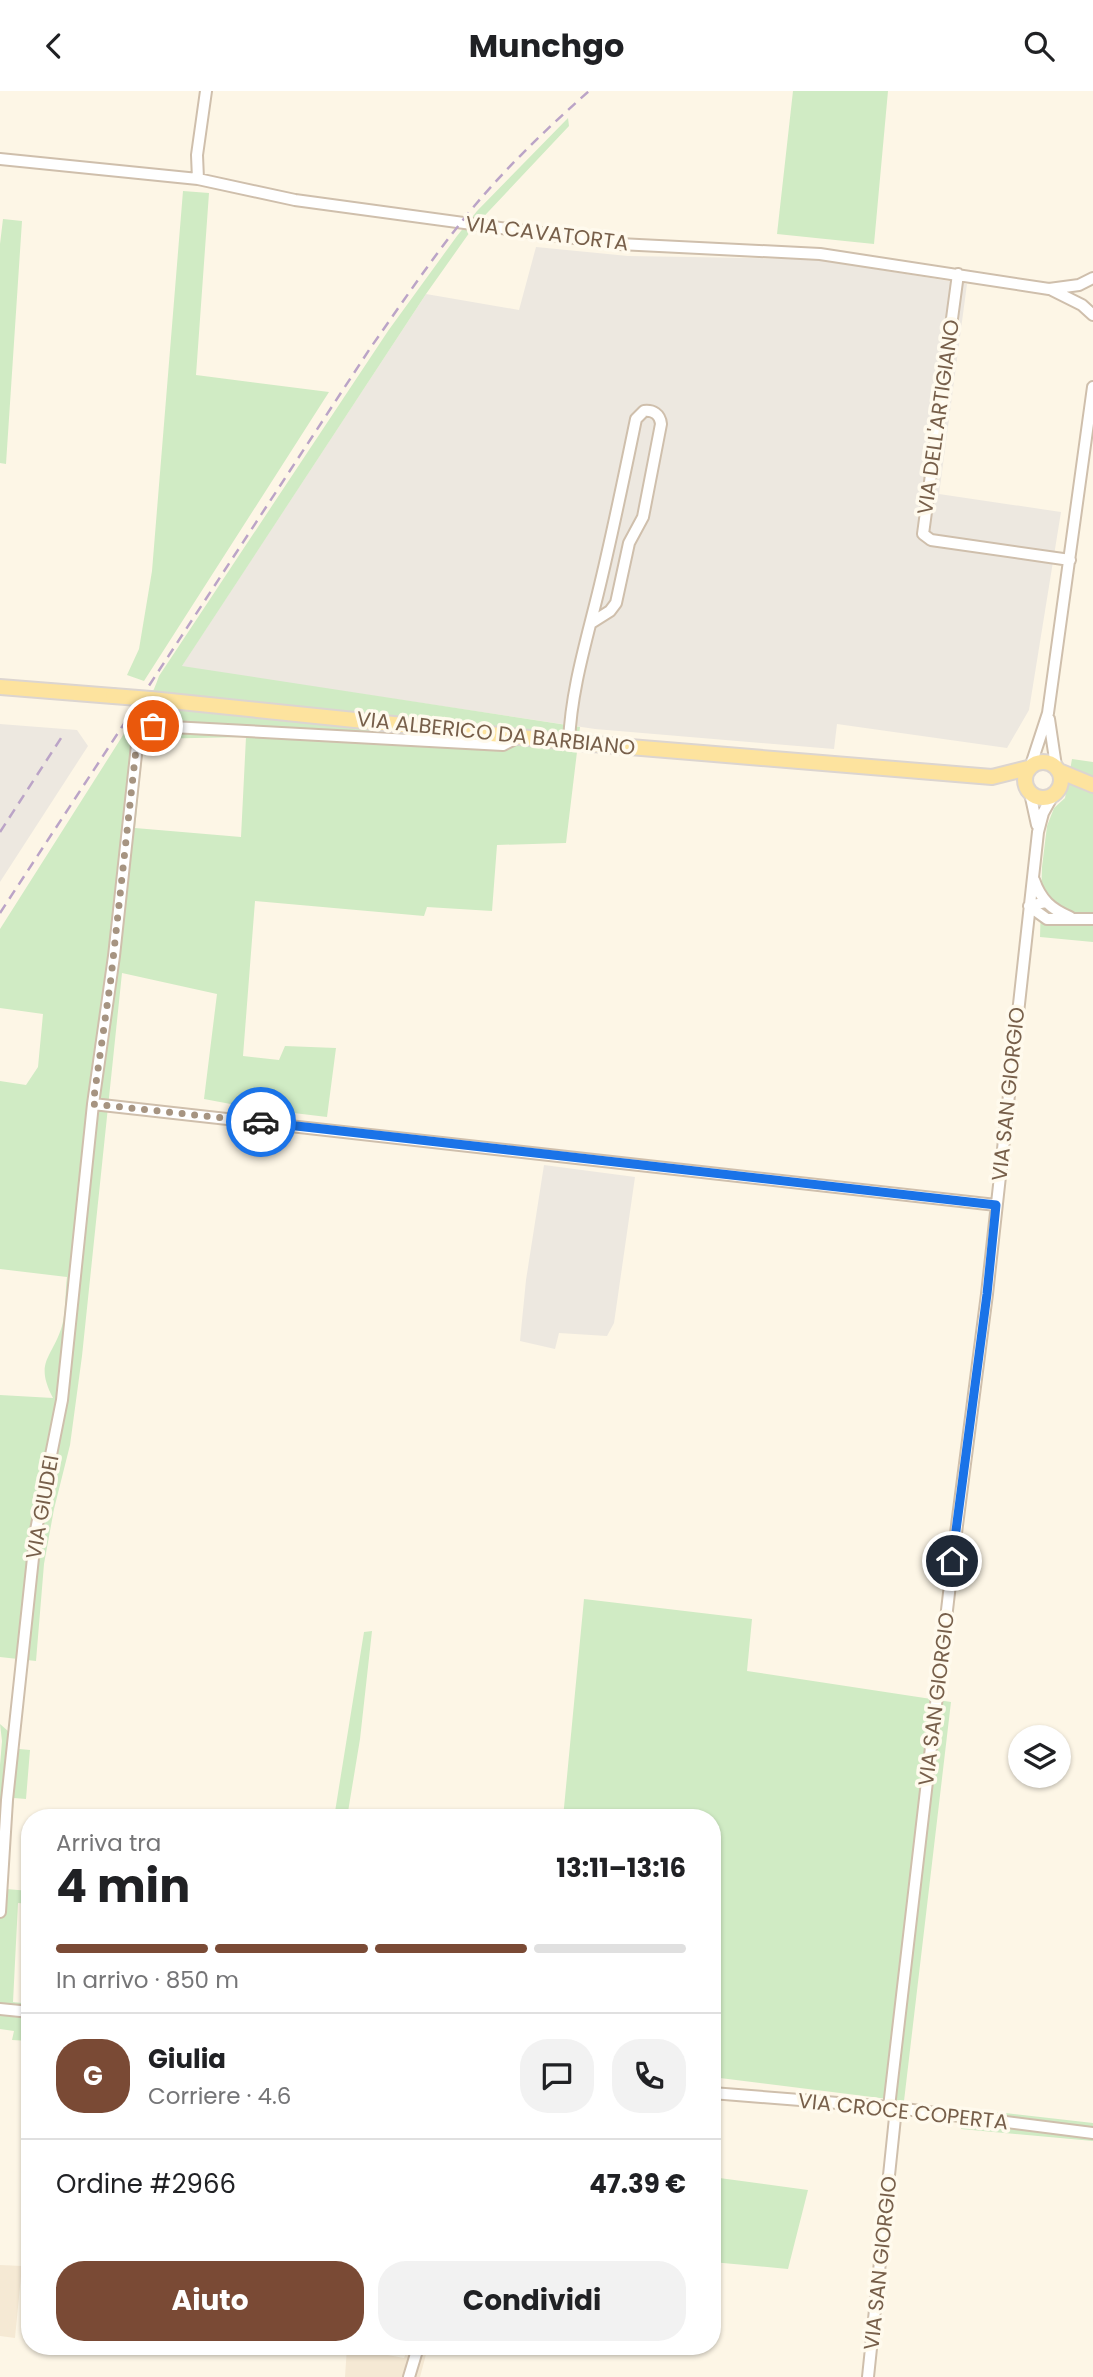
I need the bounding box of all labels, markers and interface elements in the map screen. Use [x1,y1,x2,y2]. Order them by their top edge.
text: Munchgo [469,23,624,68]
icon: back [35,27,73,65]
icon: search [1020,27,1058,65]
street label: VIA CAVATORTA [464,209,630,257]
street label: VIA DELL'ARTIGIANO [910,318,966,516]
pin [123,696,183,756]
street label: VIA ALBERICO DA BARBIANO [355,704,637,762]
icon: bag [134,707,172,745]
street label: VIA SAN GIORGIO [984,1006,1032,1182]
courier [226,1087,296,1157]
icon: car [242,1103,280,1141]
street label: VIA GIUDEI [19,1452,65,1562]
pin [922,1531,982,1591]
icon: home [933,1542,971,1580]
street label: VIA SAN GIORGIO [911,1611,961,1787]
map controls [1008,1725,1071,1788]
button: layers [1008,1725,1071,1788]
text: Arriva tra [56,1827,161,1859]
text: 13:11–13:16 [556,1850,686,1886]
text: 4 min [56,1854,190,1918]
text: In arrivo · 850 m [56,1964,239,1996]
button: chat [520,2039,594,2113]
button: phone [612,2039,686,2113]
text: Giulia [148,2041,226,2077]
text: G [83,2058,103,2094]
text: Corriere · 4.6 [148,2080,291,2112]
street label: VIA CROCE COPERTA [796,2086,1010,2136]
text: Ordine #2966 [56,2166,236,2202]
text: 47.39 € [589,2166,686,2202]
street label: VIA SAN GIORGIO [856,2175,904,2351]
button: Aiuto [56,2261,364,2341]
button: Condividi [378,2261,686,2341]

